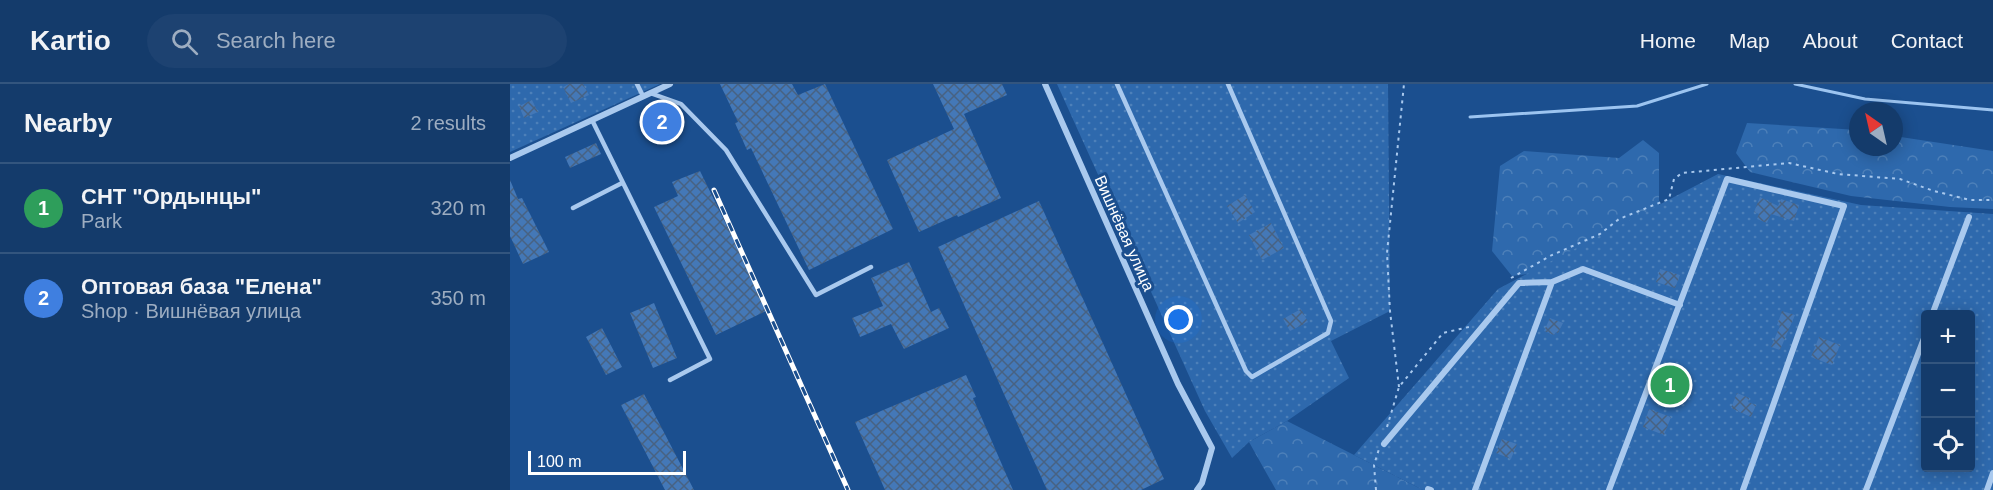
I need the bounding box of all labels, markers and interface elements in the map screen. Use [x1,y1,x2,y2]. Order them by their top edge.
search box [147,14,567,68]
text: Kartio [30,25,111,56]
icon: search [168,25,201,58]
text: Search here [216,28,336,53]
text: Home [1640,29,1696,52]
text: Map [1729,29,1770,52]
text: About [1803,29,1858,52]
text: Contact [1891,29,1963,52]
pin: 2 [642,99,682,144]
north arrow [1849,102,1903,156]
text: Nearby [24,108,112,138]
text: 2 results [410,112,486,134]
street label: Вишнёвая улица [1091,173,1158,294]
text: СНТ "Ордынцы" [81,184,262,209]
text: 1 [38,197,49,219]
text: 320 m [430,197,486,219]
text: Park [81,210,122,232]
text: Оптовая база "Елена" [81,274,322,299]
text: 2 [38,287,49,309]
text: 350 m [430,287,486,309]
text: Shop · Вишнёвая улица [81,300,301,322]
your location [1164,305,1193,334]
map controls [1921,310,1975,472]
button: + [1921,310,1975,364]
pin: 1 [1650,362,1690,408]
button: − [1921,364,1975,418]
button: locate [1921,418,1975,472]
scale bar [528,448,686,476]
text: 100 m [537,453,581,470]

